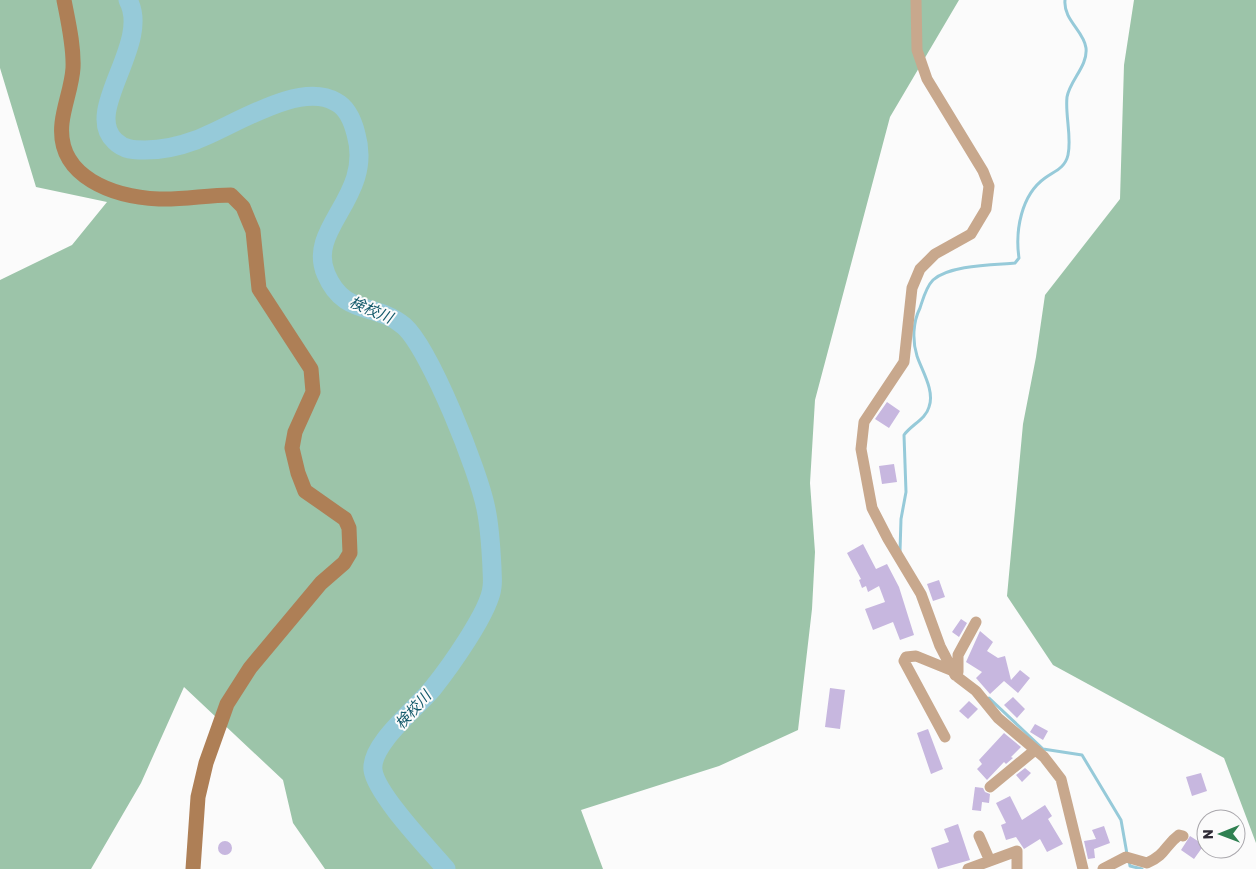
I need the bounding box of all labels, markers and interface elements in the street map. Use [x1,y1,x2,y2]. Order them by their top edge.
water label: 検校川 [347,293,397,328]
water label: 検校川 [391,686,436,733]
north arrow [1196,809,1246,859]
text: N [1200,829,1217,839]

